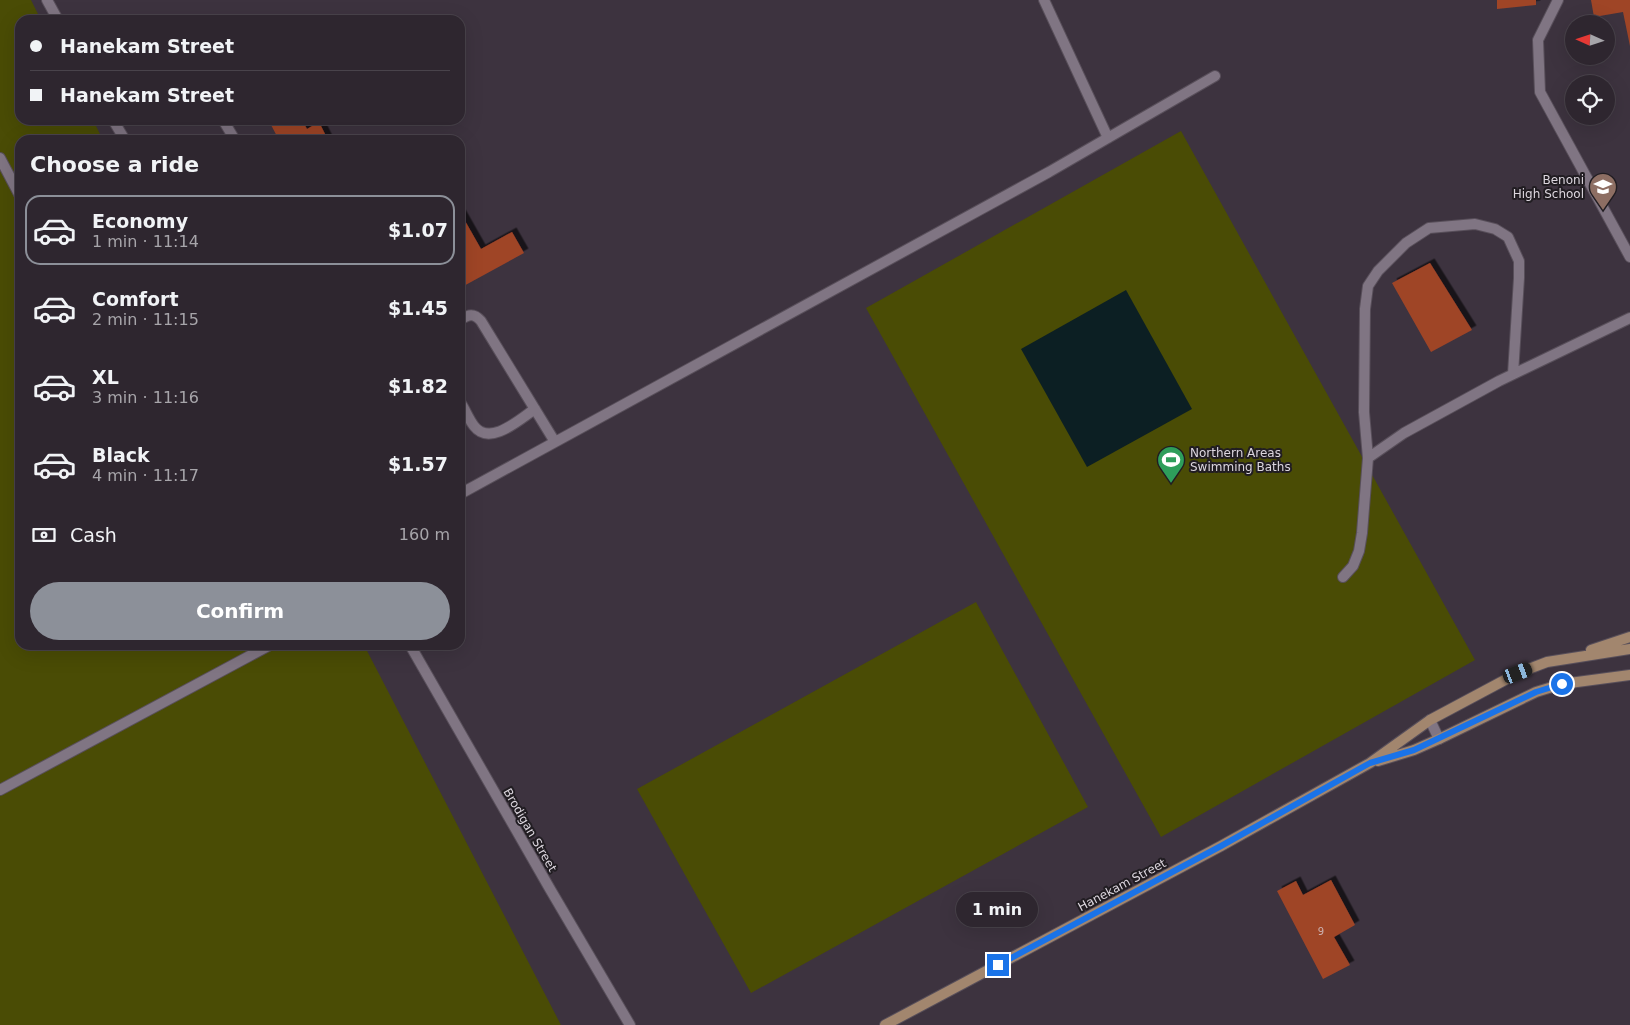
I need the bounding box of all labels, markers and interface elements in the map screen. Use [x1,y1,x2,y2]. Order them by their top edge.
north arrow [1565,15,1615,65]
map controls [1565,15,1615,125]
text: Hanekam Street [60,35,234,57]
button: locate [1565,75,1615,125]
text: Hanekam Street [60,84,234,106]
text: Choose a ride [30,152,199,177]
school or university icon: Benoni High School [1588,172,1618,211]
place label: Benoni High School [1513,173,1584,201]
icon: car [32,208,77,253]
text: Economy [92,210,188,232]
text: $1.07 [388,219,448,241]
text: 1 min · 11:14 [92,232,199,251]
icon: car [32,286,77,331]
text: Comfort [92,288,179,310]
text: $1.45 [388,297,448,319]
text: 2 min · 11:15 [92,310,199,329]
icon: car [32,364,77,409]
text: XL [92,366,119,388]
text: $1.82 [388,375,448,397]
text: 3 min · 11:16 [92,388,199,407]
icon: car [32,442,77,487]
text: Black [92,444,150,466]
sports icon: Northern Areas Swimming Baths [1156,445,1186,484]
place label: Northern Areas Swimming Baths [1190,446,1291,474]
text: $1.57 [388,453,448,475]
text: 4 min · 11:17 [92,466,199,485]
icon: cash [30,521,58,549]
text: Cash [70,524,117,546]
text: 160 m [399,525,450,544]
button: Confirm [30,582,450,640]
car [1501,661,1534,685]
route start [1551,673,1573,695]
street label: Brodigan Street [500,786,560,874]
street label: Hanekam Street [1076,856,1169,914]
callout: 1 min [957,892,1039,928]
text: 1 min [972,900,1022,919]
house number: 9 [1318,926,1324,937]
route end [987,954,1009,976]

